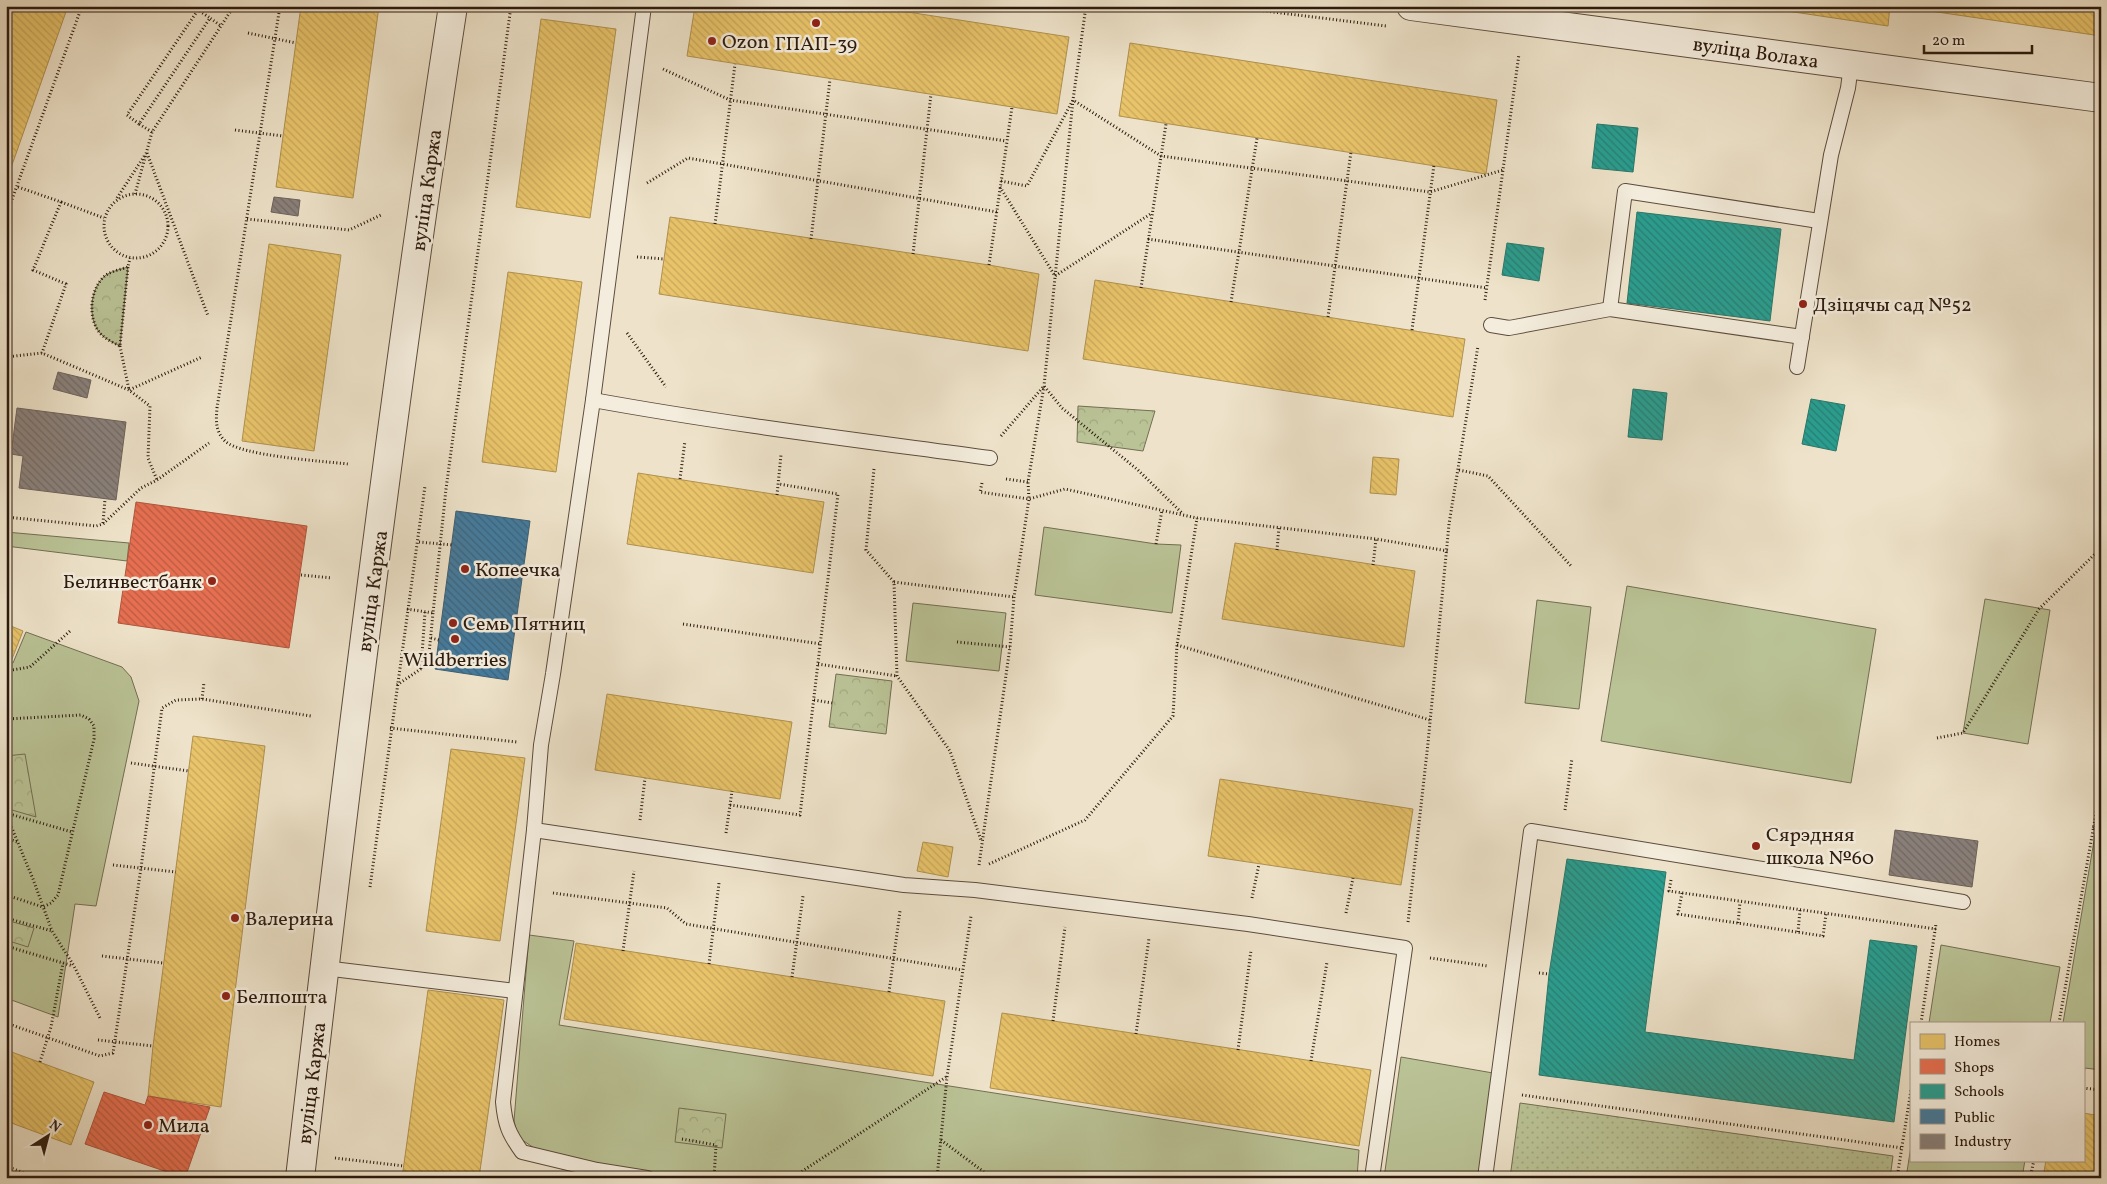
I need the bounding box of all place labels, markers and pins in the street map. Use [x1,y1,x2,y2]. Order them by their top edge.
marker: ГПАП-39 [810,17,822,29]
place label: Ozon [722,29,769,57]
place label: ГПАП-39 [775,31,857,59]
marker: Ozon [706,35,718,47]
place label: Дзіцячы сад №52 [1813,292,1972,320]
marker: Дзіцячы сад №52 [1797,298,1809,310]
place label: Копеечка [475,557,560,585]
marker: Копеечка [459,563,471,575]
place label: Белинвестбанк [63,569,202,597]
marker: Белинвестбанк [206,575,218,587]
place label: Семь Пятниц [463,611,586,639]
marker: Семь Пятниц [447,617,459,629]
marker: Wildberries [449,633,461,645]
place label: Wildberries [403,647,507,675]
place label: Сярэдняя школа №60 [1766,822,1874,873]
marker: Сярэдняя школа №60 [1750,840,1762,852]
place label: Валерина [245,906,334,934]
marker: Валерина [229,912,241,924]
place label: Белпошта [236,984,328,1012]
marker: Белпошта [220,990,232,1002]
place label: Мила [158,1113,210,1141]
marker: Мила [142,1119,154,1131]

